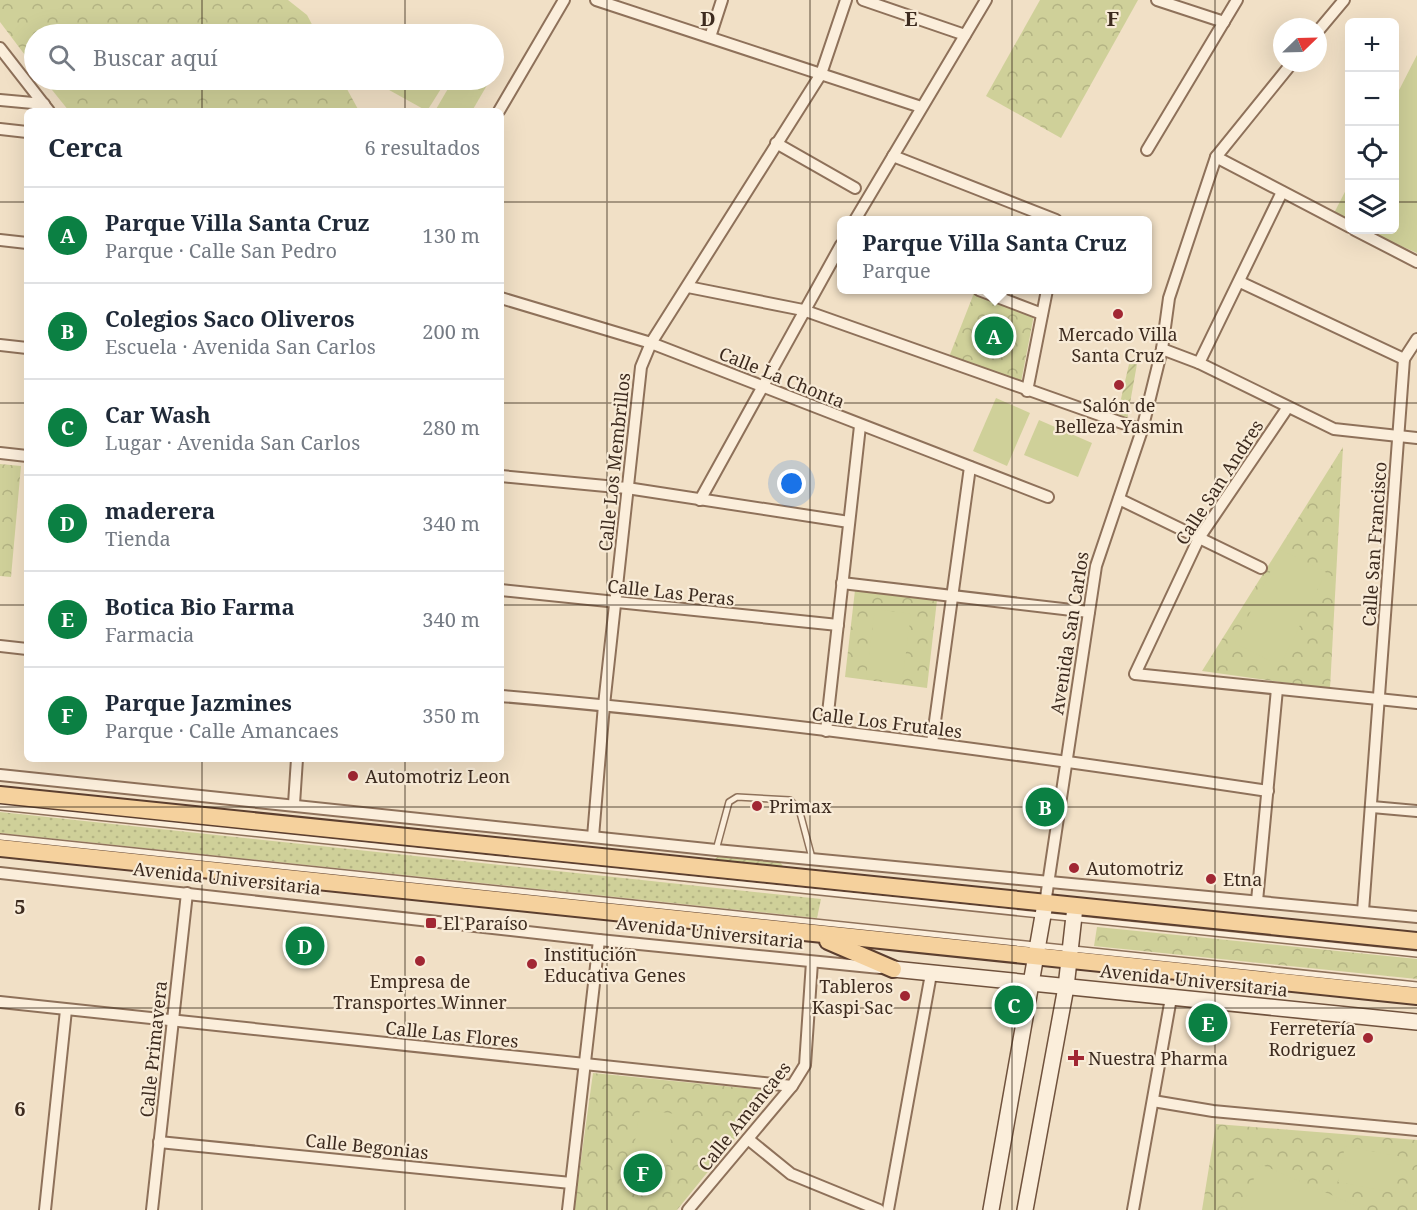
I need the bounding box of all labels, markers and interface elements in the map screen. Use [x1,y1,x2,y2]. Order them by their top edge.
text: D [700,5,716,32]
text: E [904,5,918,32]
text: F [1107,5,1119,32]
north arrow [1273,18,1327,72]
map controls [1345,18,1399,234]
button: + [1345,18,1399,72]
search box [24,24,504,90]
icon: search [45,41,78,74]
text: Buscar aquí [93,42,217,72]
button: − [1345,72,1399,126]
button: locate [1345,126,1399,180]
text: Cerca [48,129,123,165]
text: 6 resultados [364,134,480,161]
button: layers [1345,180,1399,234]
text: Parque Villa Santa Cruz [105,207,369,237]
popup [837,216,1152,294]
text: A [60,222,75,249]
text: 130 m [422,222,480,249]
text: Parque Villa Santa Cruz [862,227,1127,257]
text: Parque · Calle San Pedro [105,237,337,264]
text: Parque [862,257,931,284]
text: Colegios Saco Oliveros [105,303,355,333]
marker: Mercado Villa Santa Cruz [1111,307,1125,321]
pin: A [974,314,1014,358]
text: B [61,318,74,345]
text: 200 m [422,318,480,345]
place label: Mercado Villa Santa Cruz [1058,322,1178,367]
text: Escuela · Avenida San Carlos [105,333,376,360]
street label: Calle La Chonta [716,341,848,413]
street label: Calle Los Membrillos [593,371,635,553]
marker: Salón de Belleza Yasmin [1112,378,1126,392]
place label: Salón de Belleza Yasmin [1054,393,1184,438]
text: Car Wash [105,399,211,429]
text: C [61,414,74,441]
text: 280 m [422,414,480,441]
street label: Calle San Andres [1170,415,1268,549]
text: Lugar · Avenida San Carlos [105,429,360,456]
street label: Calle San Francisco [1356,461,1392,627]
your location [777,469,806,498]
text: maderera [105,495,215,525]
text: D [60,510,75,537]
text: 340 m [422,510,480,537]
text: Tienda [105,525,171,552]
street label: Avenida San Carlos [1044,550,1094,716]
street label: Calle Las Peras [606,573,736,611]
text: Botica Bio Farma [105,591,295,621]
text: E [61,606,74,633]
text: 340 m [422,606,480,633]
text: Farmacia [105,621,194,648]
text: Parque Jazmines [105,687,292,717]
street label: Calle Los Frutales [810,701,964,743]
text: F [61,702,74,729]
text: 350 m [422,702,480,729]
text: Parque · Calle Amancaes [105,717,339,744]
place label: Automotriz Leon [365,764,511,788]
marker: Automotriz Leon [346,769,360,783]
pin: B [1026,784,1064,830]
place label: Primax [769,794,832,818]
marker: Primax [750,799,764,813]
street label: Avenida Universitaria [132,856,322,900]
place label: Automotriz [1086,856,1184,880]
marker: Automotriz [1067,861,1081,875]
place label: Etna [1223,867,1262,891]
marker: Etna [1204,872,1218,886]
text: 5 [14,893,26,920]
street label: Avenida Universitaria [615,910,805,954]
place label: El Paraíso [443,911,528,935]
marker: El Paraíso [424,916,438,930]
pin: D [286,924,324,968]
place label: Institución Educativa Genes [544,942,686,987]
marker: Empresa de Transportes Winner [413,954,427,968]
marker: Institución Educativa Genes [525,957,539,971]
street label: Avenida Universitaria [1099,958,1289,1002]
place label: Empresa de Transportes Winner [333,969,507,1014]
place label: Tableros Kaspi Sac [812,974,893,1019]
street label: Calle Primavera [134,980,172,1118]
pin: C [994,982,1034,1028]
marker: Tableros Kaspi Sac [898,989,912,1003]
pin: E [1188,1000,1228,1046]
street label: Calle Las Flores [384,1015,520,1053]
place label: Ferretería Rodriguez [1269,1016,1356,1061]
marker: Ferretería Rodriguez [1361,1031,1375,1045]
place label: Nuestra Pharma [1088,1046,1228,1070]
marker: Nuestra Pharma [1069,1051,1083,1065]
street label: Calle Amancaes [692,1056,796,1176]
text: 6 [14,1095,26,1122]
street label: Calle Begonias [304,1128,430,1164]
pin: F [624,1150,662,1196]

